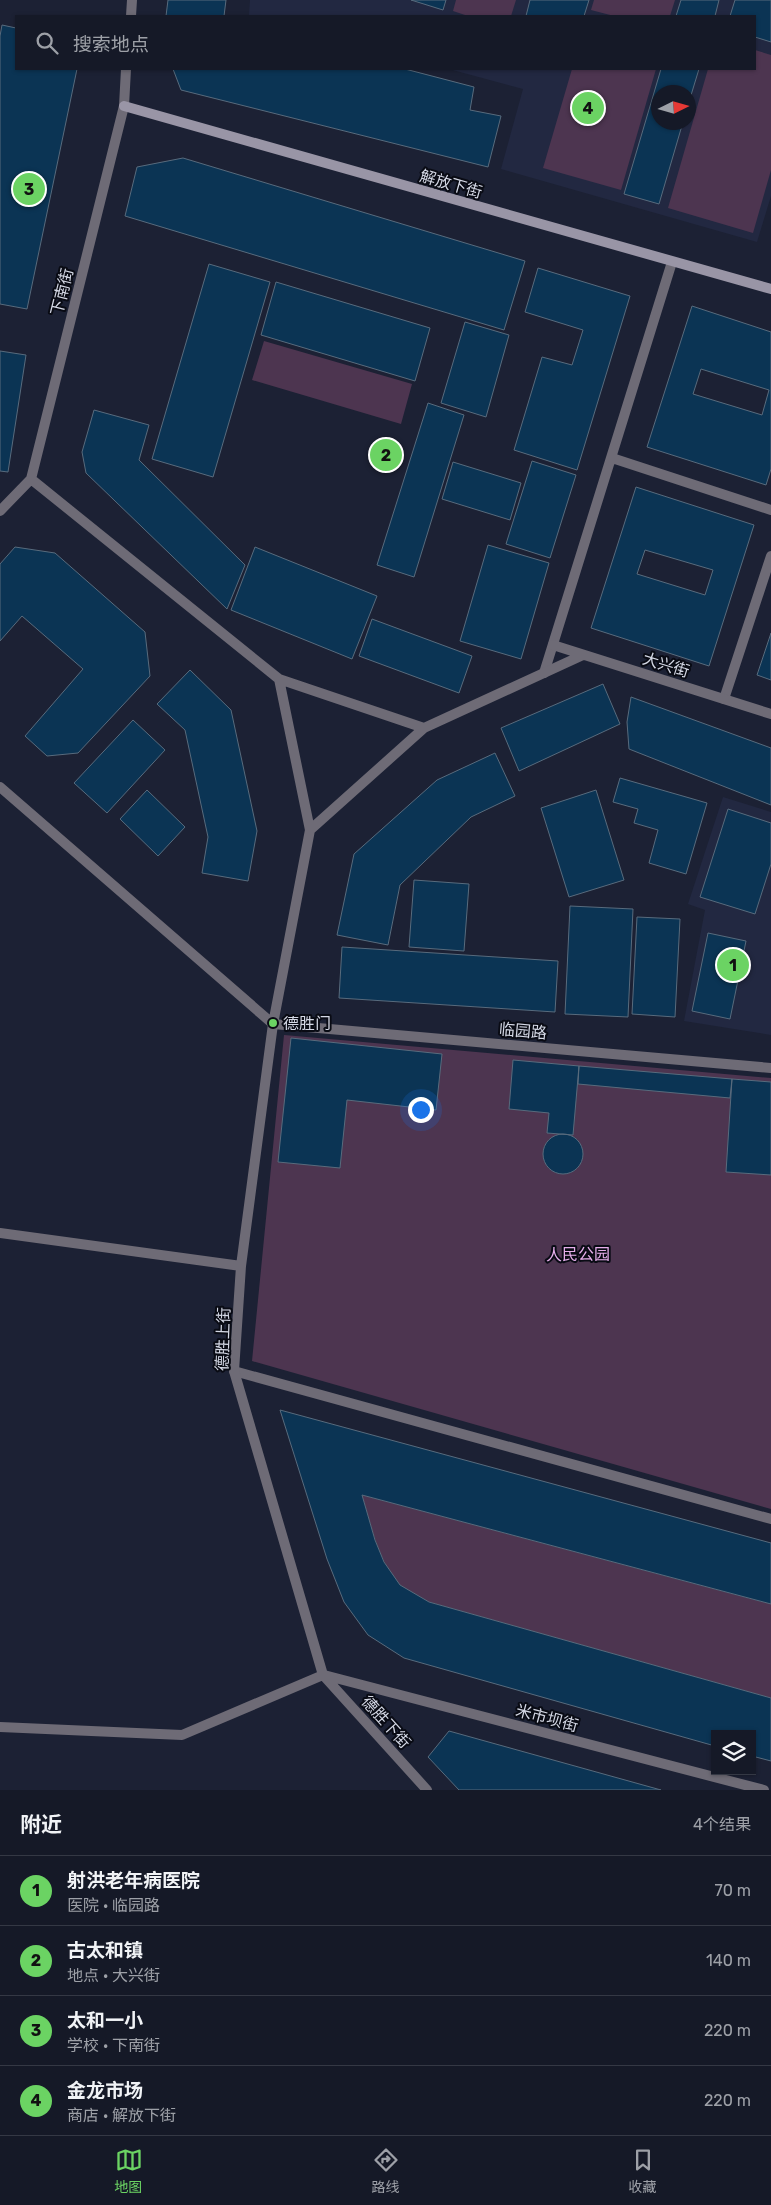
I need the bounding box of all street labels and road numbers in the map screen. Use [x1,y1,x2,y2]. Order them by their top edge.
street label: 解放下街 [418,166,484,202]
street label: 下南街 [47,266,77,318]
street label: 大兴街 [640,649,692,681]
street label: 临园路 [498,1019,548,1043]
street label: 德胜上街 [212,1307,234,1371]
street label: 德胜下街 [358,1692,414,1752]
street label: 米市坝街 [514,1701,580,1735]

